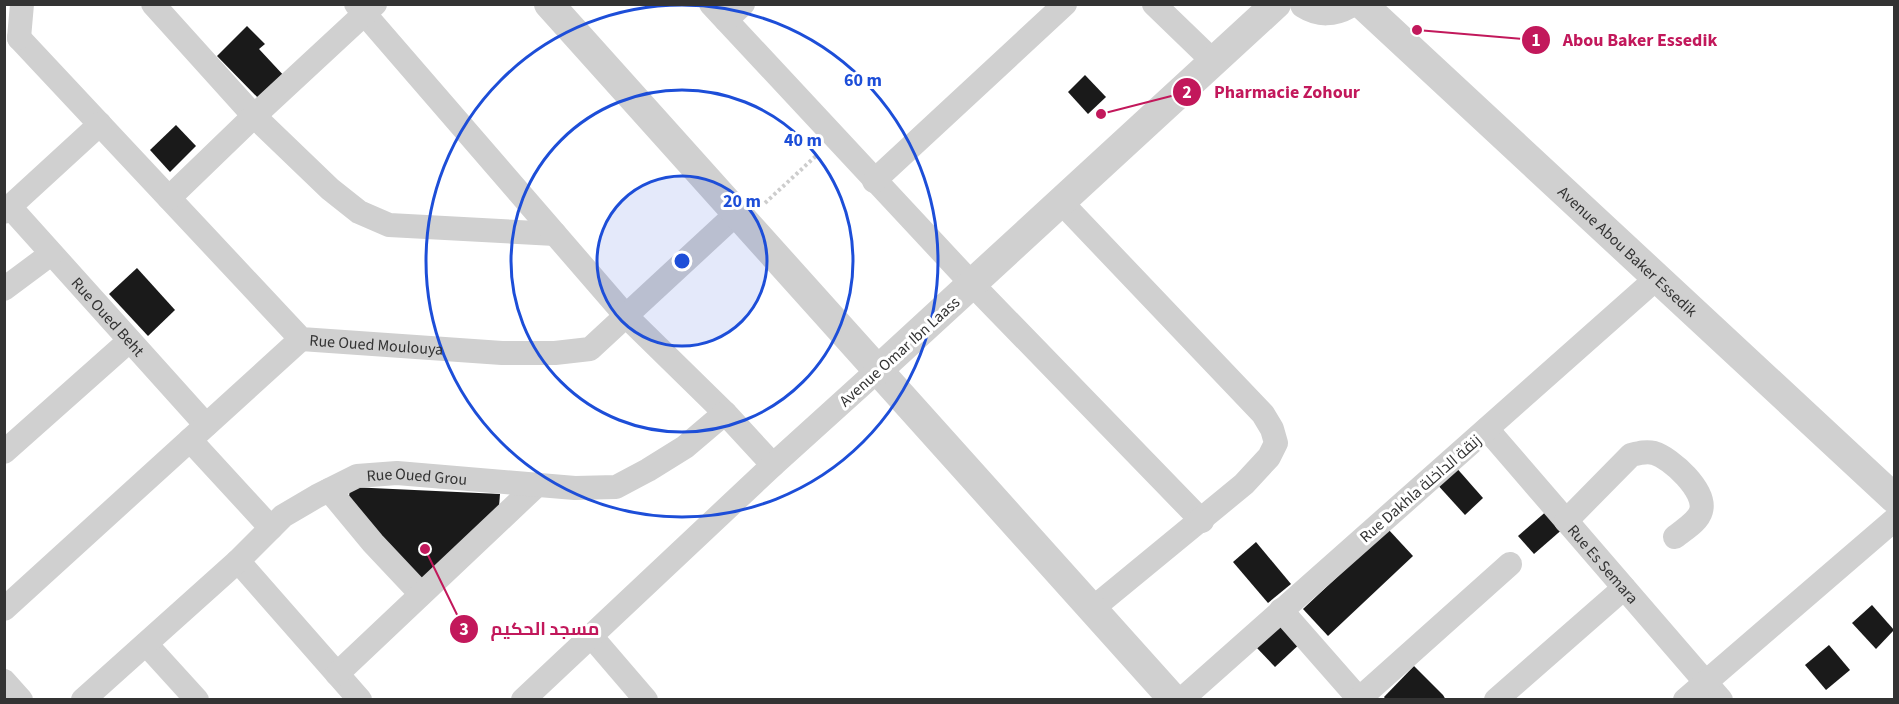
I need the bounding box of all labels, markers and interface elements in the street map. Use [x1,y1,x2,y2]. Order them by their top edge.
callout: Abou Baker Essedik [1521,22,1729,58]
text: 1 [1531,28,1541,53]
text: Abou Baker Essedik [1562,28,1717,53]
text: 60 m [844,68,882,93]
callout: Pharmacie Zohour [1172,74,1372,110]
text: 2 [1182,80,1192,105]
text: Pharmacie Zohour [1214,80,1361,105]
text: 40 m [784,128,822,153]
street label: Avenue Abou Baker Essedik [1553,181,1702,322]
text: 20 m [723,189,761,214]
centre of rings [672,251,692,271]
street label: Rue Oued Beht [66,273,149,362]
street label: Avenue Omar Ibn Laass [835,291,965,412]
street label: Rue Oued Moulouya [309,330,444,361]
street label: Rue Dakhla زنقة الداخلة [1355,430,1486,548]
street label: Rue Oued Grou [366,463,468,491]
street label: Rue Es Semara [1562,520,1643,609]
callout: مسجد الحكيم [449,611,612,647]
text: 3 [459,617,469,642]
text: مسجد الحكيم [491,617,599,642]

